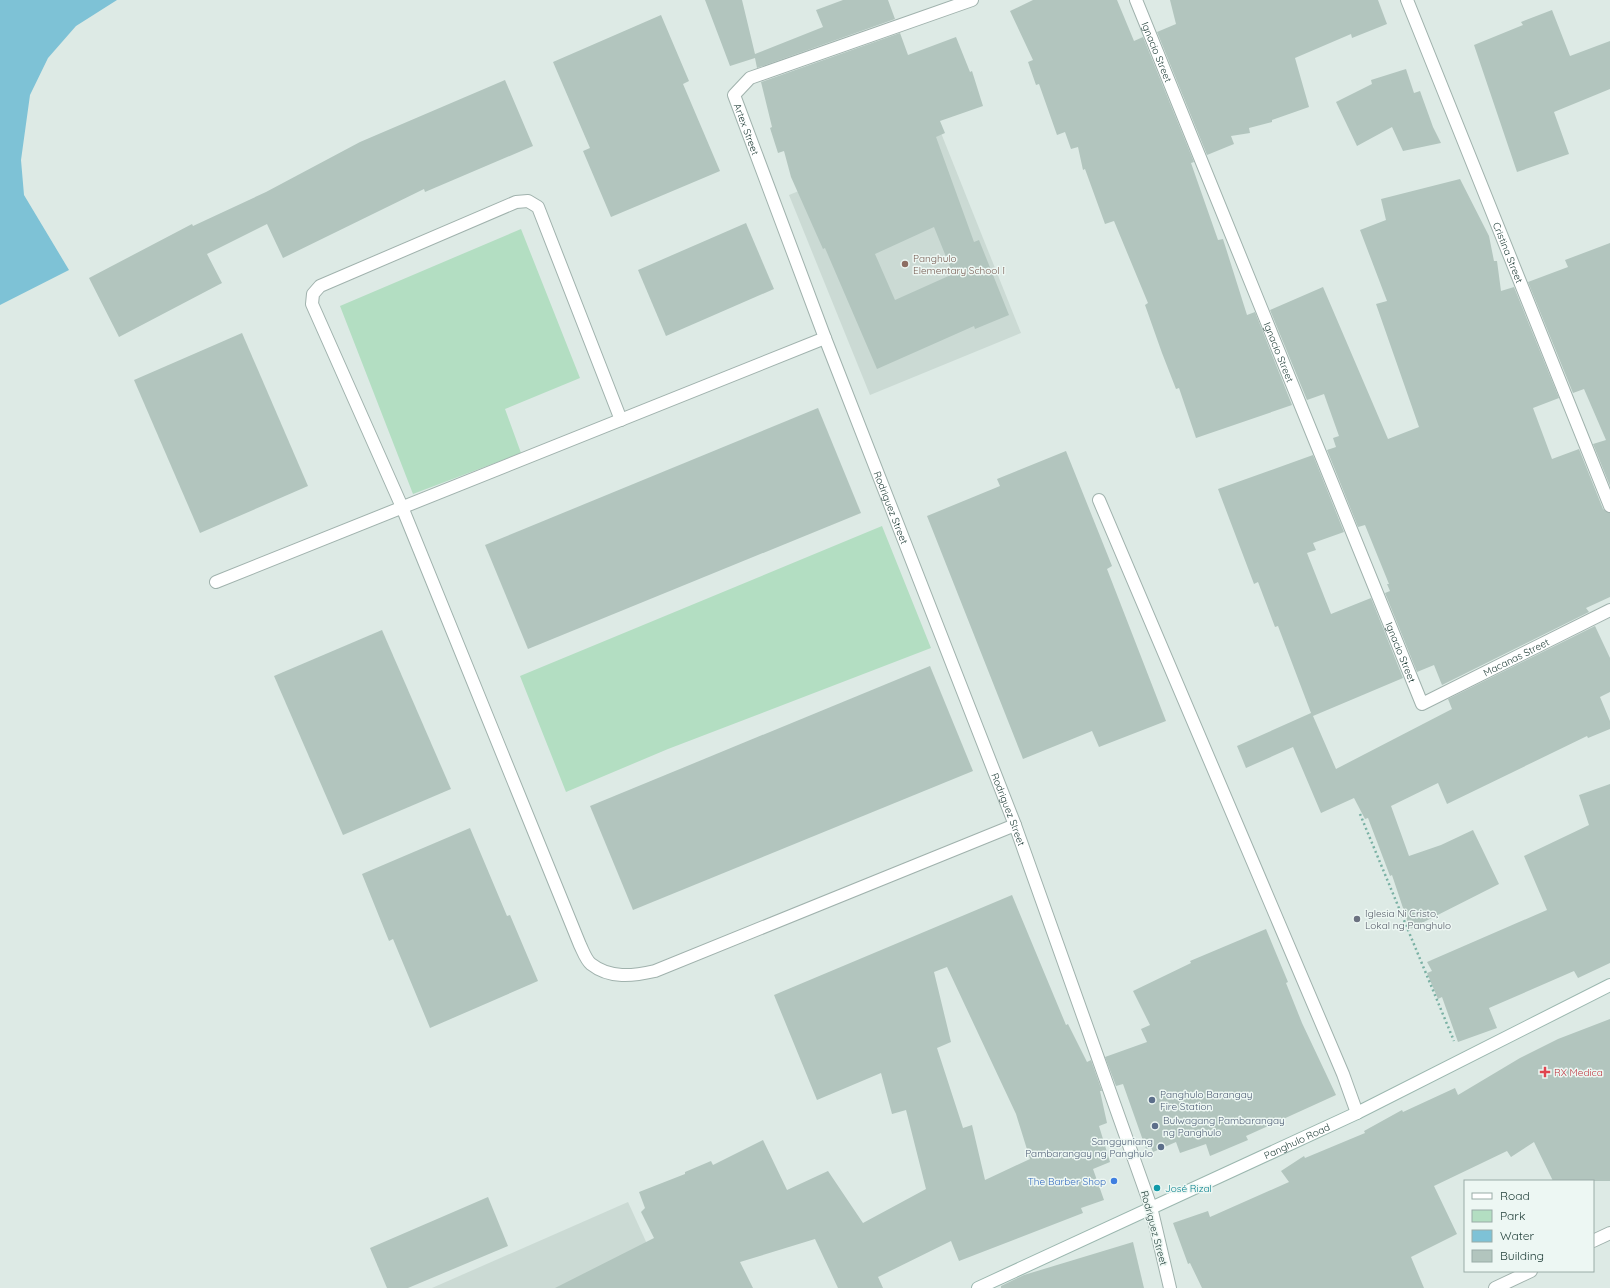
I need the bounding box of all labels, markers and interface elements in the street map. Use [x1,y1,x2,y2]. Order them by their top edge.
street label: Ignacio Street [1139,20,1175,85]
street label: Artex Street [731,101,763,157]
street label: Cristina Street [1490,220,1527,285]
place label: Panghulo Elementary School I [913,252,1005,277]
marker: Panghulo Elementary School I [900,259,910,269]
street label: Ignacio Street [1261,320,1297,385]
street label: Rodriguez Street [871,469,911,546]
street label: Ignacio Street [1383,620,1419,685]
street label: Macanas Street [1481,635,1552,679]
street label: Rodriguez Street [989,771,1029,848]
place label: Iglesia Ni Cristo, Lokal ng Panghulo [1365,907,1451,932]
marker: Iglesia Ni Cristo, Lokal ng Panghulo [1352,914,1362,924]
marker: RX Medica [1539,1066,1551,1078]
place label: RX Medica [1554,1066,1603,1079]
place label: Panghulo Barangay Fire Station [1160,1088,1252,1113]
marker: Panghulo Barangay Fire Station [1147,1095,1157,1105]
place label: Bulwagang Pambarangay ng Panghulo [1163,1114,1285,1139]
street label: Panghulo Road [1262,1120,1332,1162]
marker: Bulwagang Pambarangay ng Panghulo [1150,1121,1160,1131]
place label: Sangguniang Pambarangay ng Panghulo [1025,1135,1153,1160]
marker: Sangguniang Pambarangay ng Panghulo [1156,1142,1166,1152]
place label: The Barber Shop [1028,1175,1106,1188]
marker: The Barber Shop [1109,1176,1119,1186]
legend [1464,1180,1594,1272]
place label: José Rizal [1165,1182,1212,1195]
marker: José Rizal [1152,1183,1162,1193]
text: Road [1500,1188,1530,1203]
street label: Rodriguez Street [1138,1189,1170,1268]
text: Park [1500,1208,1525,1223]
text: Water [1500,1228,1535,1243]
text: Building [1500,1248,1544,1263]

